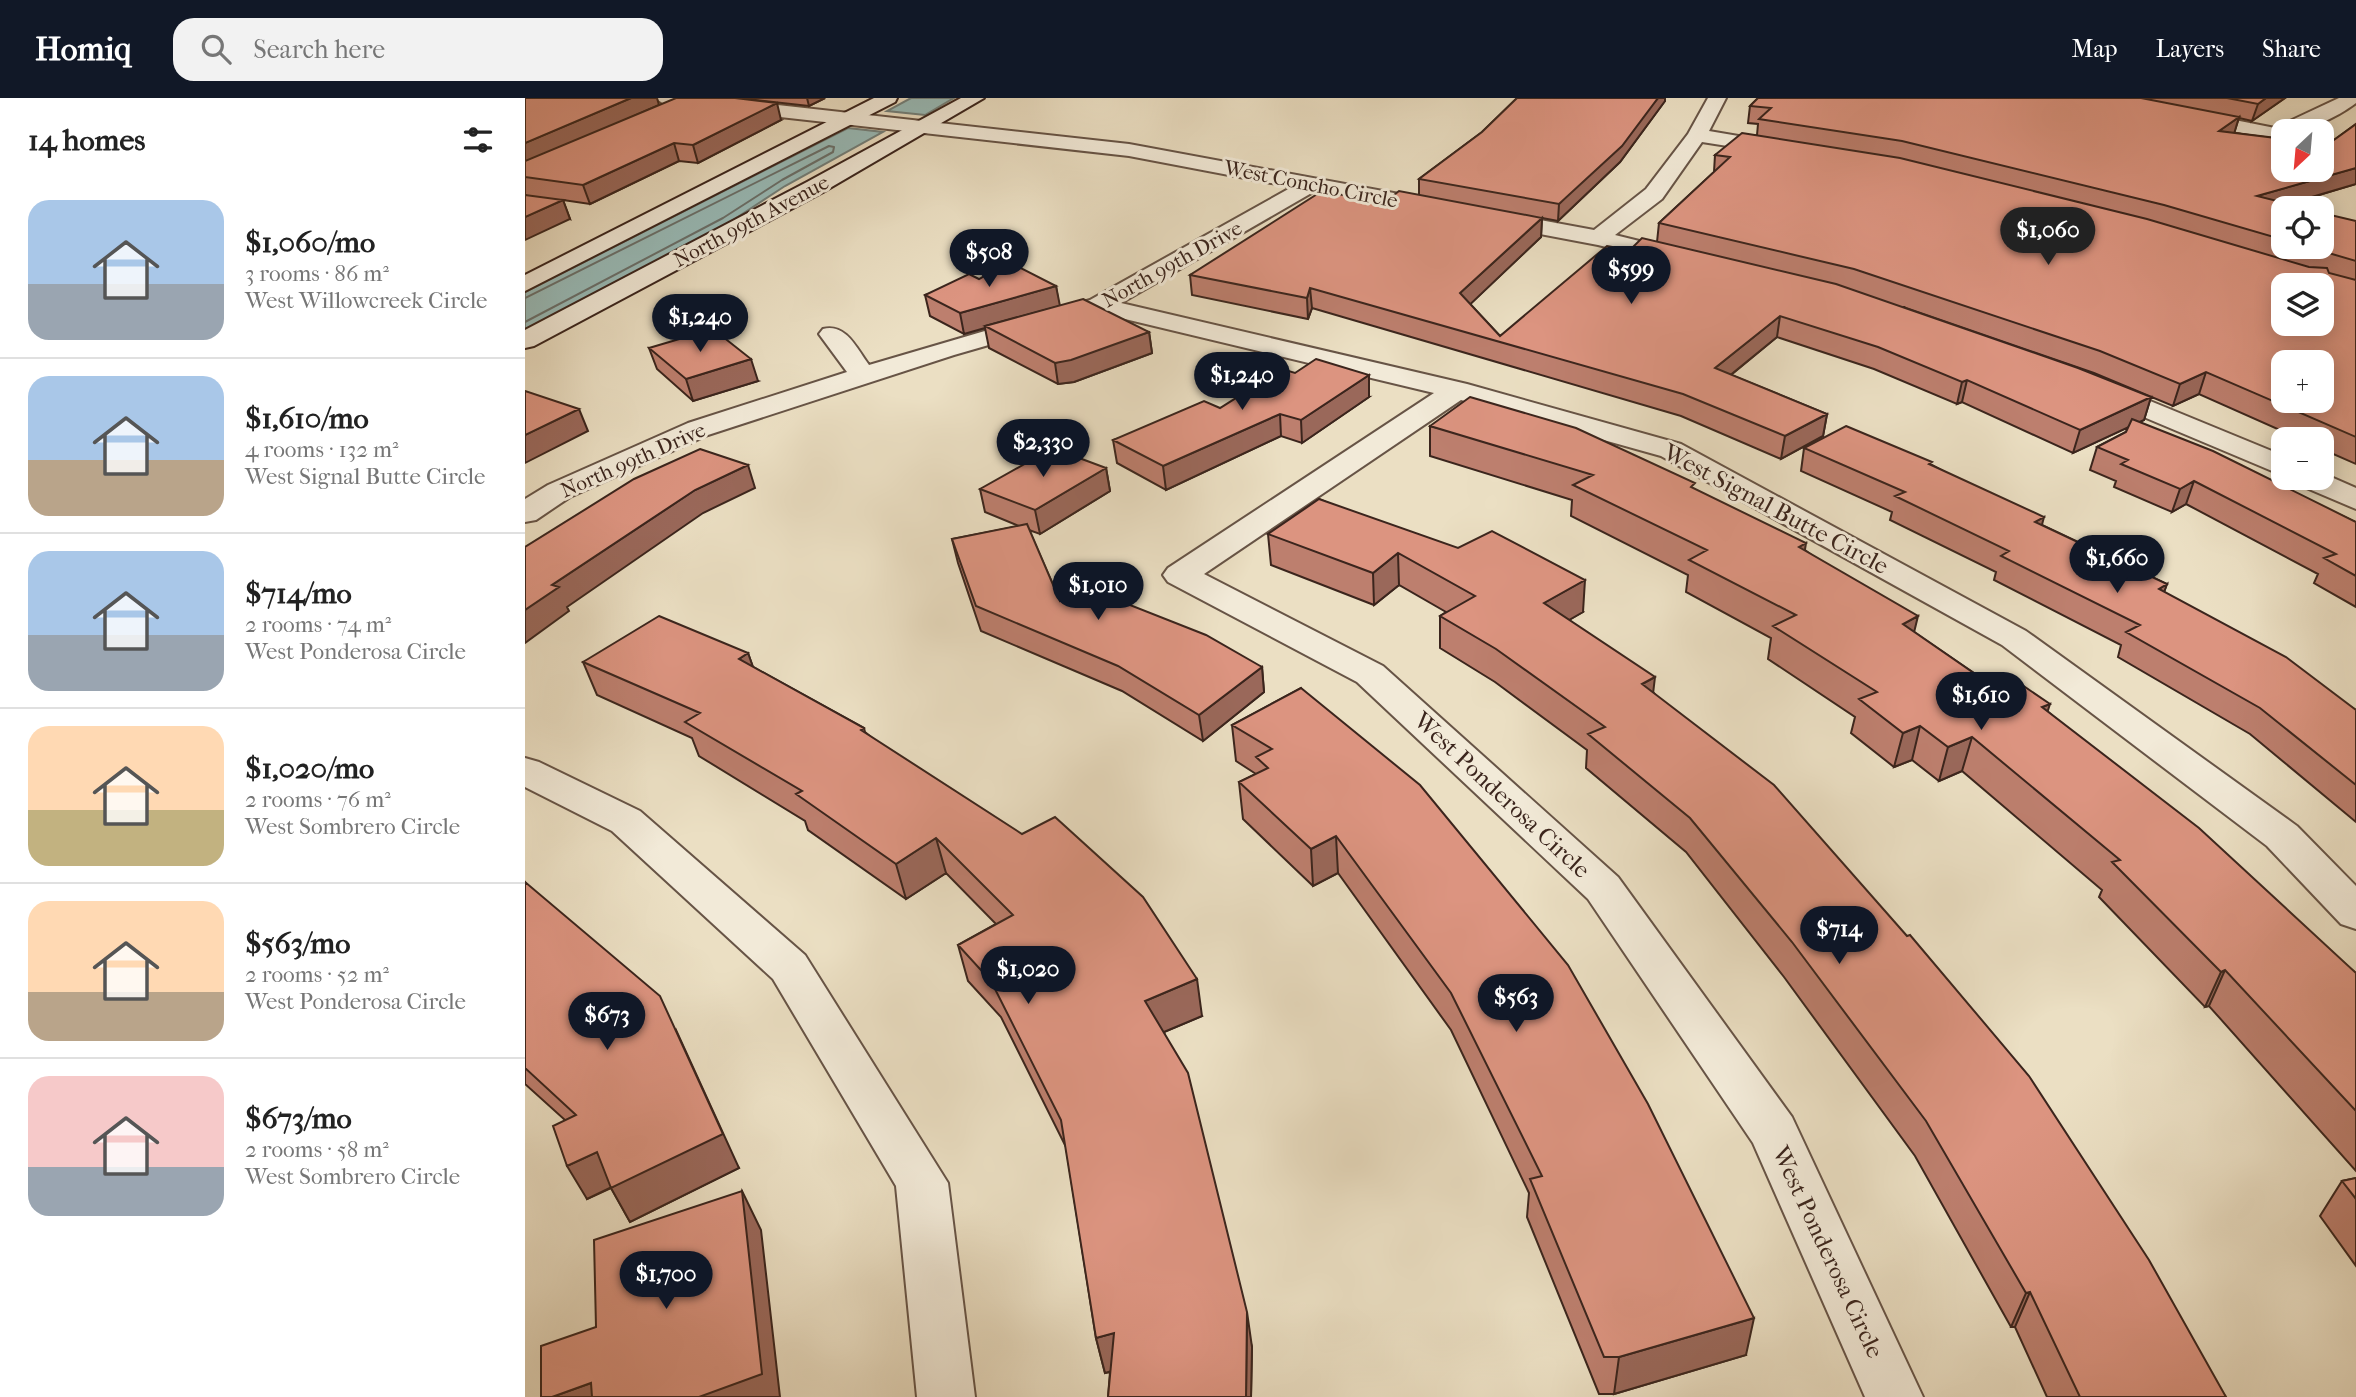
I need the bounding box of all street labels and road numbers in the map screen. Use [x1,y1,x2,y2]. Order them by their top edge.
street label: West Concho Circle [1221,155,1400,213]
street label: North 99th Avenue [669,170,833,272]
street label: North 99th Drive [1098,216,1246,312]
street label: North 99th Drive [557,417,709,503]
street label: West Signal Butte Circle [1658,437,1893,580]
street label: West Ponderosa Circle [1407,705,1596,884]
street label: West Ponderosa Circle [1766,1141,1889,1362]

